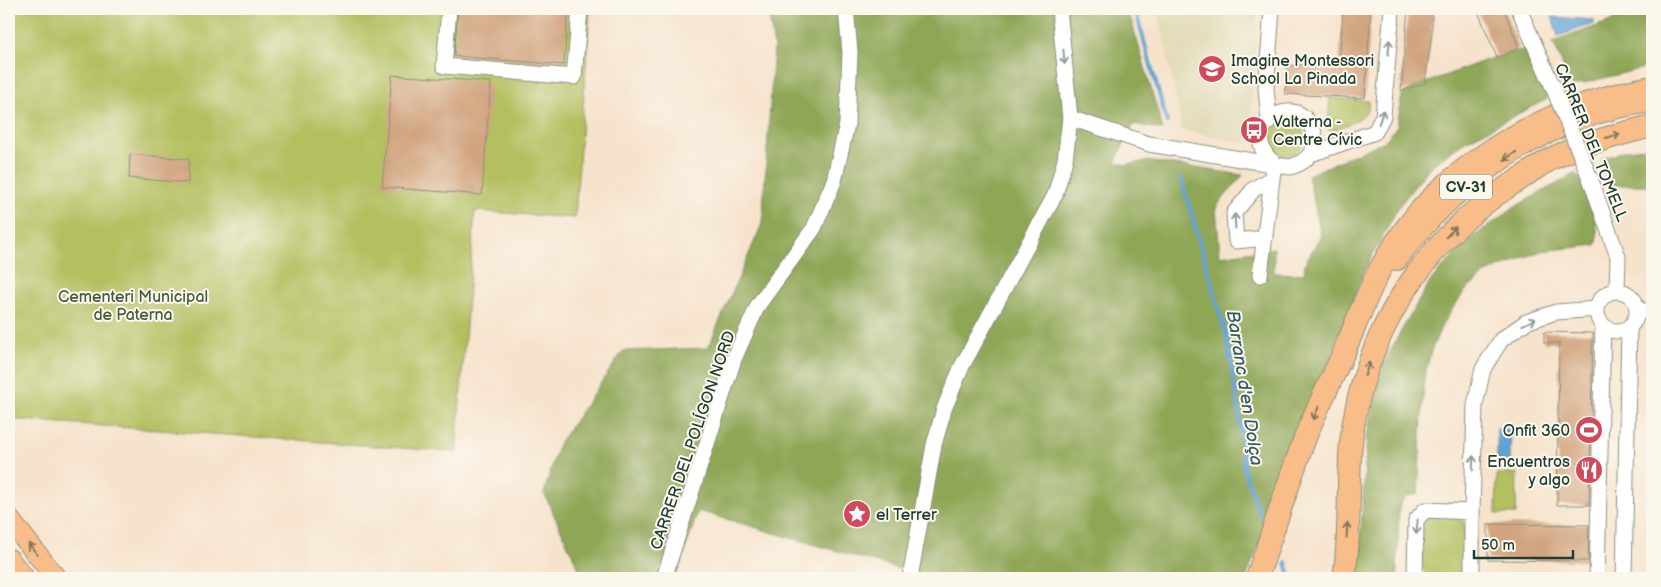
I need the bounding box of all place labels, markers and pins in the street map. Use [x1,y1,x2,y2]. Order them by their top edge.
place label: Imagine Montessori School La Pinada [1231,52,1374,89]
school or university icon: Imagine Montessori School La Pinada [1197,54,1227,84]
place label: Valterna - Centre Cívic [1273,113,1362,150]
bus stop icon: Valterna - Centre Cívic [1239,115,1269,145]
sports icon: Onfit 360 [1574,415,1604,445]
place label: Onfit 360 [1503,422,1570,441]
place label: Encuentros y algo [1487,453,1570,490]
restaurant icon: Encuentros y algo [1574,455,1604,485]
place icon: el Terrer [842,499,872,529]
place label: el Terrer [876,506,937,525]

